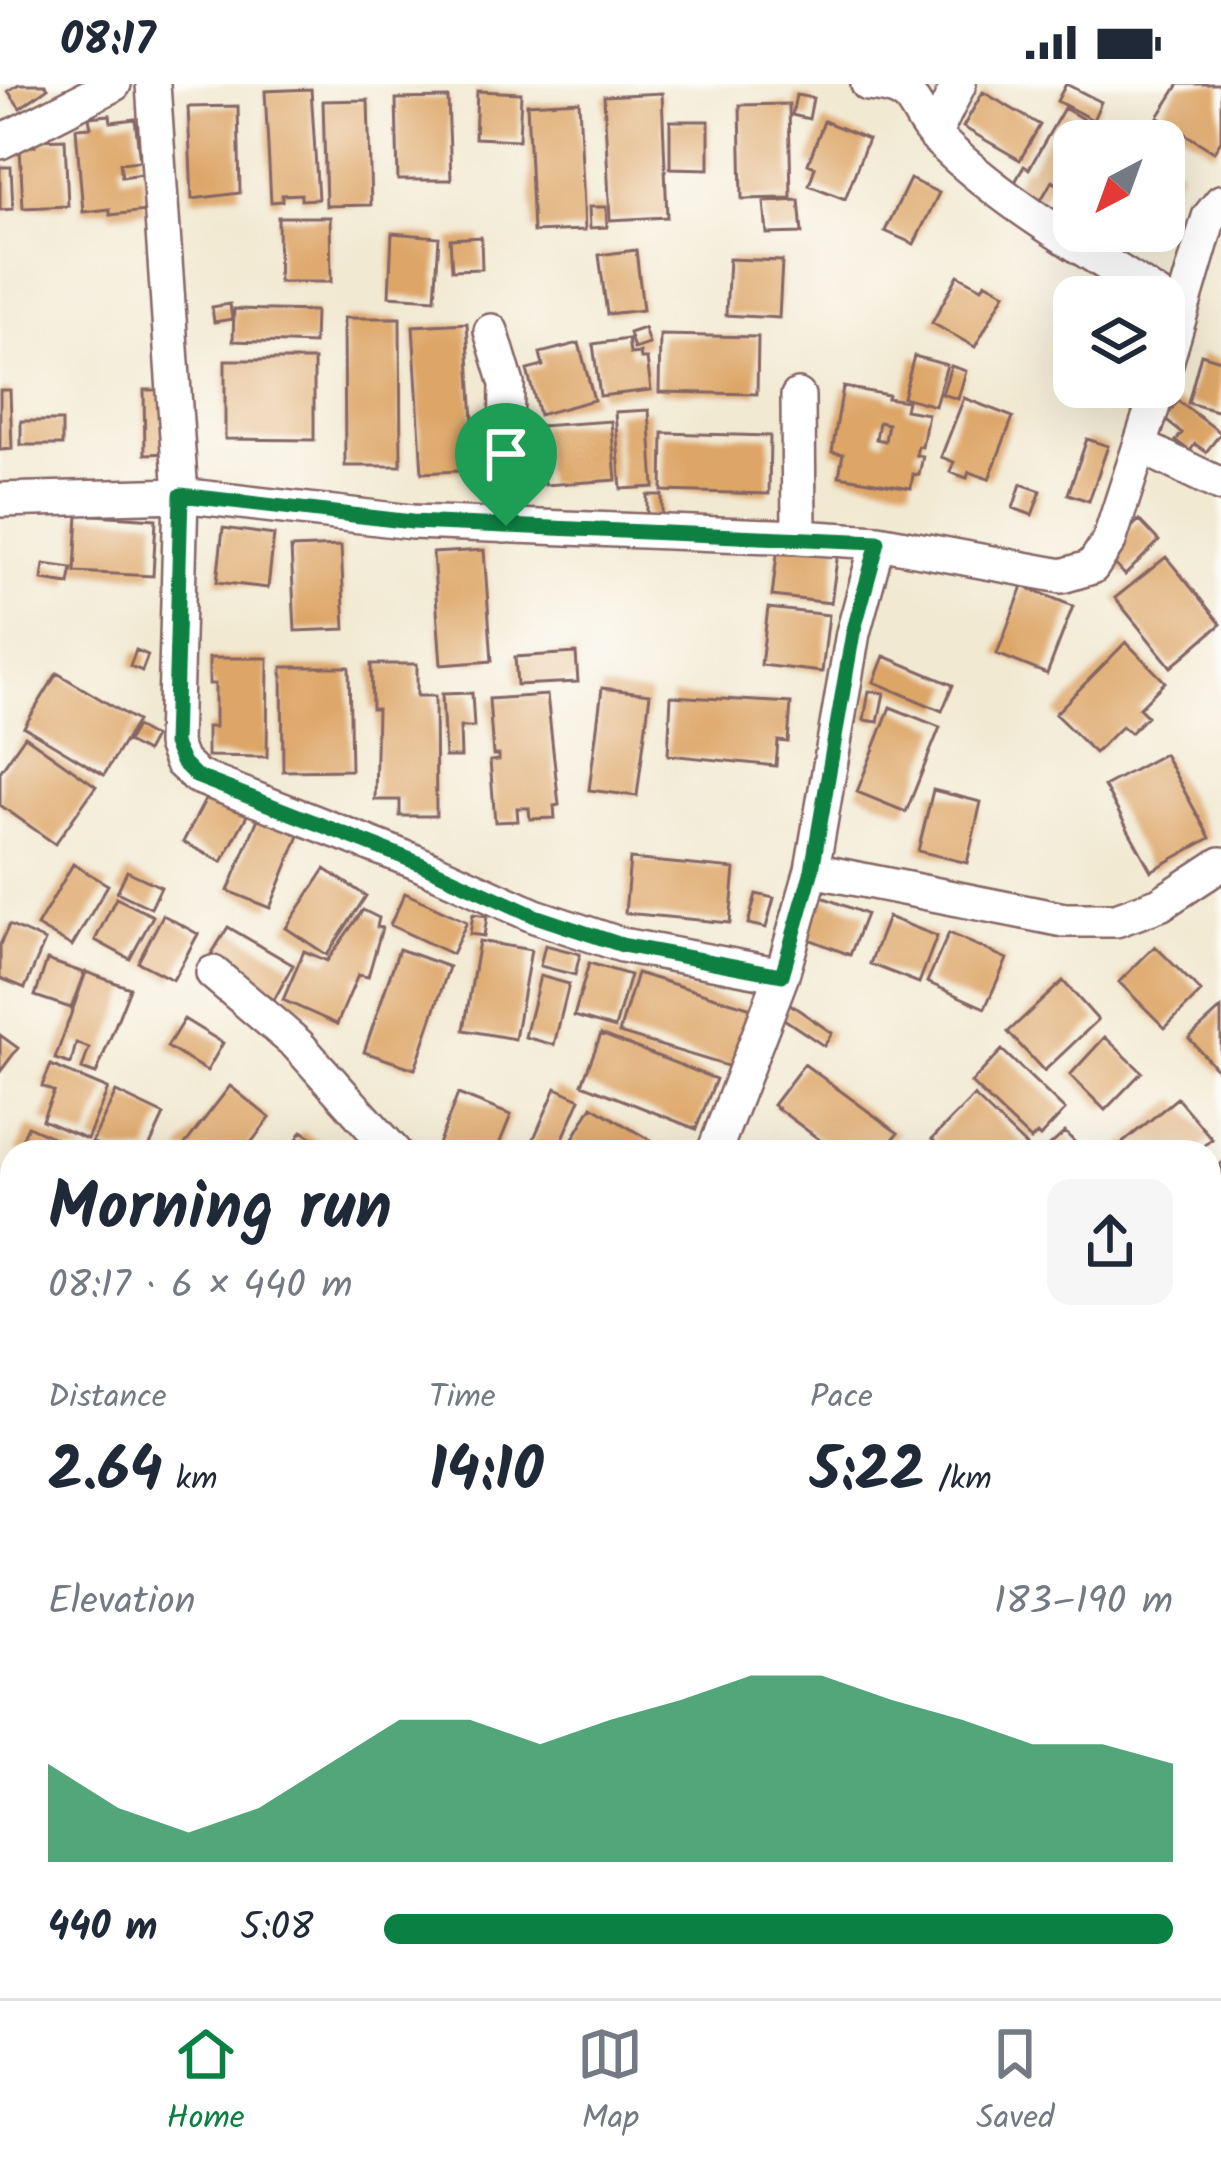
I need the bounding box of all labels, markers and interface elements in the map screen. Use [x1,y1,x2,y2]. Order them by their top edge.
text: 08:17 [60,6,156,78]
north arrow [1053,120,1185,252]
map controls [1053,120,1185,408]
button: layers [1053,276,1185,408]
pin [455,403,557,526]
icon: arrive [473,421,539,487]
text: Morning run [48,1158,392,1263]
button: share [1047,1179,1173,1305]
text: 08:17 · 6 × 440 m [48,1256,352,1318]
text: Distance [48,1372,167,1425]
text: Time [429,1372,496,1425]
text: Pace [810,1372,873,1425]
text: 2.64 [48,1425,162,1521]
text: 14:10 [429,1425,543,1521]
text: 5:22 [810,1425,925,1521]
text: km [162,1454,217,1507]
text: /km [925,1454,992,1507]
text: Elevation [48,1572,196,1634]
text: 183–190 m [994,1572,1173,1634]
text: 440 m [48,1898,157,1960]
text: 5:08 [240,1898,314,1960]
tab: Home [166,2021,245,2146]
tab: Map [577,2021,643,2146]
tab: Saved [976,2021,1055,2146]

